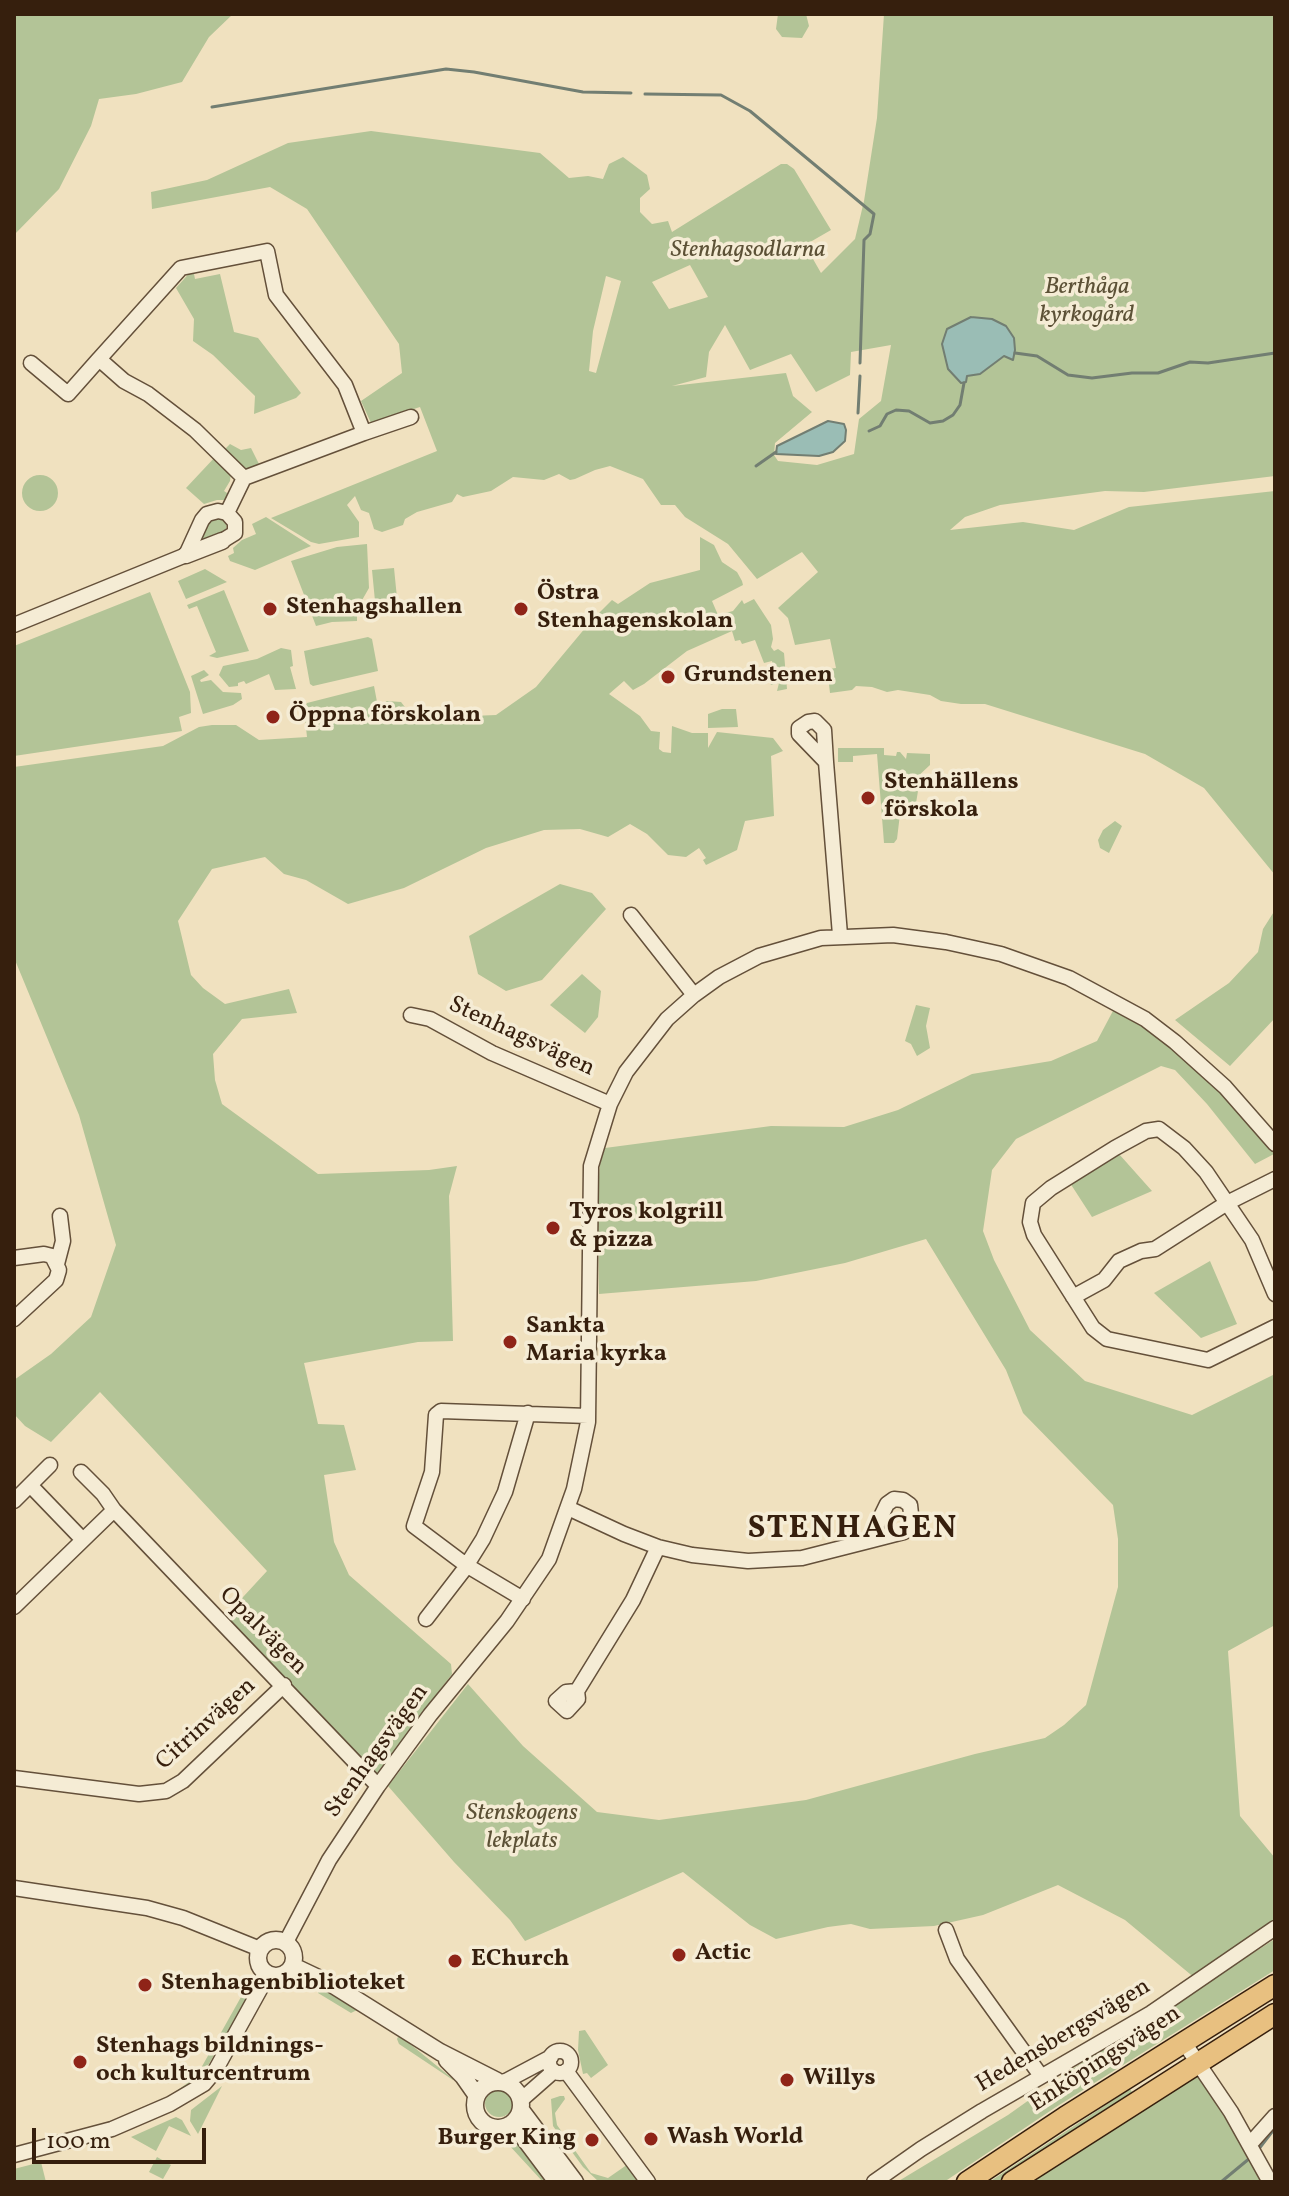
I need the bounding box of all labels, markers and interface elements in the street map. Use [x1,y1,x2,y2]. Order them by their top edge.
park label: Stenhagsodlarna [670,238,826,266]
park label: Berthåga kyrkogård [1040,275,1134,331]
place label: Östra Stenhagenskolan [537,581,733,637]
place label: Stenhagshallen [286,595,463,623]
marker: Stenhagshallen [261,600,279,618]
marker: Östra Stenhagenskolan [512,600,530,618]
place label: Grundstenen [684,663,833,691]
marker: Grundstenen [659,668,677,686]
place label: Öppna förskolan [289,703,481,731]
marker: Öppna förskolan [264,708,282,726]
place label: Stenhällens förskola [884,770,1019,826]
marker: Stenhällens förskola [859,789,877,807]
street label: Stenhagsvägen [443,992,599,1084]
place label: Tyros kolgrill & pizza [569,1200,723,1256]
marker: Tyros kolgrill & pizza [544,1219,562,1237]
place label: Sankta Maria kyrka [526,1314,667,1370]
marker: Sankta Maria kyrka [501,1333,519,1351]
district label: STENHAGEN [747,1512,959,1550]
street label: Opalvägen [212,1582,312,1682]
street label: Citrinvägen [151,1673,263,1777]
street label: Stenhagsvägen [320,1680,436,1824]
park label: Stenskogens lekplats [466,1801,578,1857]
place label: Actic [695,1941,751,1969]
marker: Actic [670,1946,688,1964]
place label: EChurch [471,1947,569,1975]
marker: EChurch [446,1952,464,1970]
place label: Stenhagenbiblioteket [161,1971,405,1999]
street label: Hedensbergsvägen [972,1974,1156,2100]
marker: Stenhagenbiblioteket [136,1976,154,1994]
street label: Enköpingsvägen [1025,2000,1187,2120]
place label: Stenhags bildnings- och kulturcentrum [96,2034,324,2090]
marker: Stenhags bildnings- och kulturcentrum [71,2053,89,2071]
place label: Willys [803,2066,875,2094]
marker: Willys [778,2071,796,2089]
scale bar [36,2112,210,2162]
text: 100 m [46,2125,111,2159]
place label: Wash World [667,2125,803,2153]
place label: Burger King [437,2126,576,2154]
marker: Wash World [642,2130,660,2148]
marker: Burger King [583,2131,601,2149]

